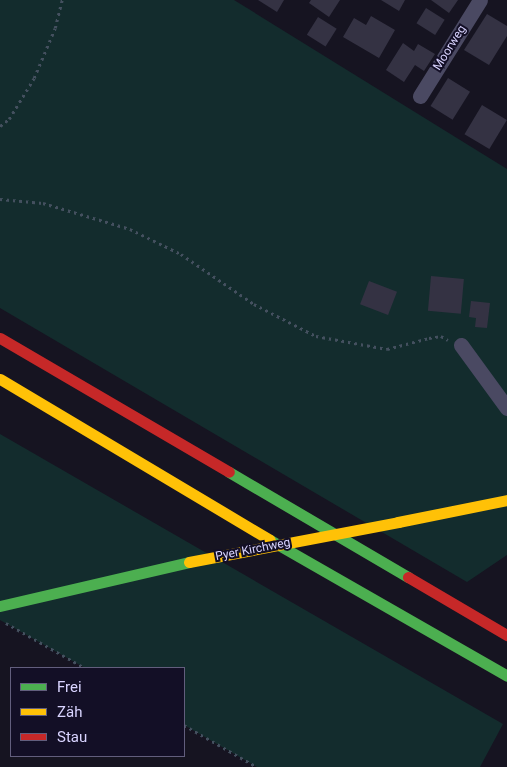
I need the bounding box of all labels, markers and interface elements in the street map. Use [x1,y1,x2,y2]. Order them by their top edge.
street label: Moorweg [431,23,469,73]
street label: Pyer Kirchweg [214,536,292,564]
legend [10,667,185,757]
text: Frei [57,678,82,696]
text: Zäh [57,703,82,721]
text: Stau [57,728,87,746]

